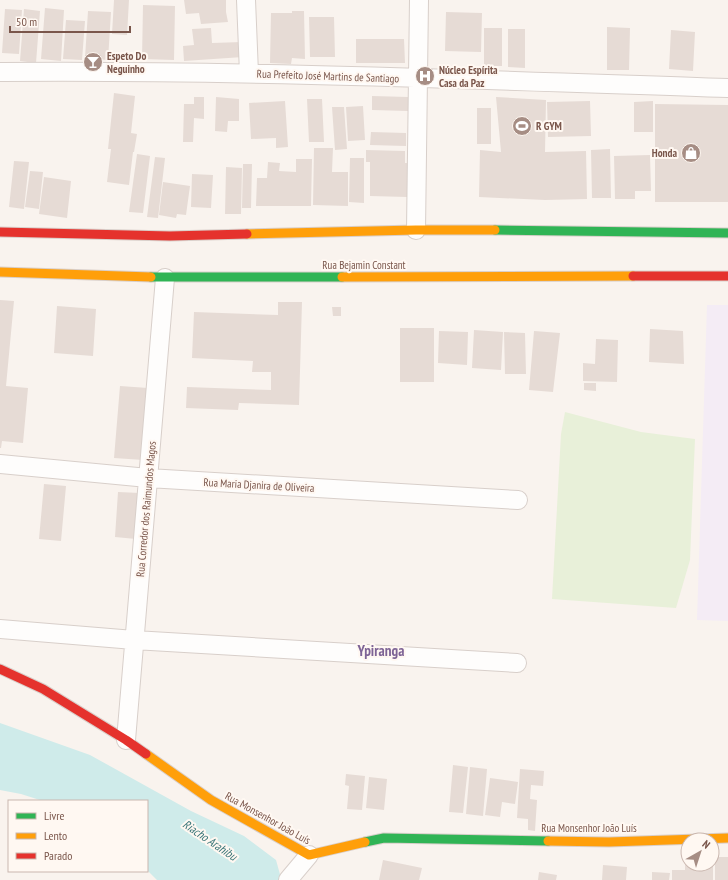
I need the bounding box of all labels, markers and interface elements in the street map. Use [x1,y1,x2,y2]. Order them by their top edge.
scale bar [10,8,130,34]
text: 50 m [16,14,37,29]
place label: Espeto Do Neguinho [107,49,146,76]
bar icon: Espeto Do Neguinho [82,51,104,73]
place label: Núcleo Espírita Casa da Paz [439,63,498,90]
hospital icon: Núcleo Espírita Casa da Paz [414,65,436,87]
street label: Rua Prefeito José Martins de Santiago [257,67,400,85]
sports icon: R GYM [511,115,533,137]
place label: R GYM [536,119,562,133]
shop icon: Honda [680,142,702,164]
place label: Honda [652,146,677,160]
street label: Rua Bejamin Constant [322,258,406,272]
street label: Rua Corredor dos Raimundos Magos [133,440,159,577]
street label: Rua Maria Djanira de Oliveira [203,475,315,495]
district label: Ypiranga [357,641,404,660]
street label: Rua Monsenhor João Luís [223,789,313,847]
legend [8,800,148,872]
text: Livre [44,808,65,823]
water label: Riacho Arahibu [180,816,241,864]
street label: Rua Monsenhor João Luís [541,821,637,835]
text: Lento [44,828,67,843]
north arrow [680,832,720,872]
text: N [700,837,713,852]
text: Parado [44,848,72,863]

